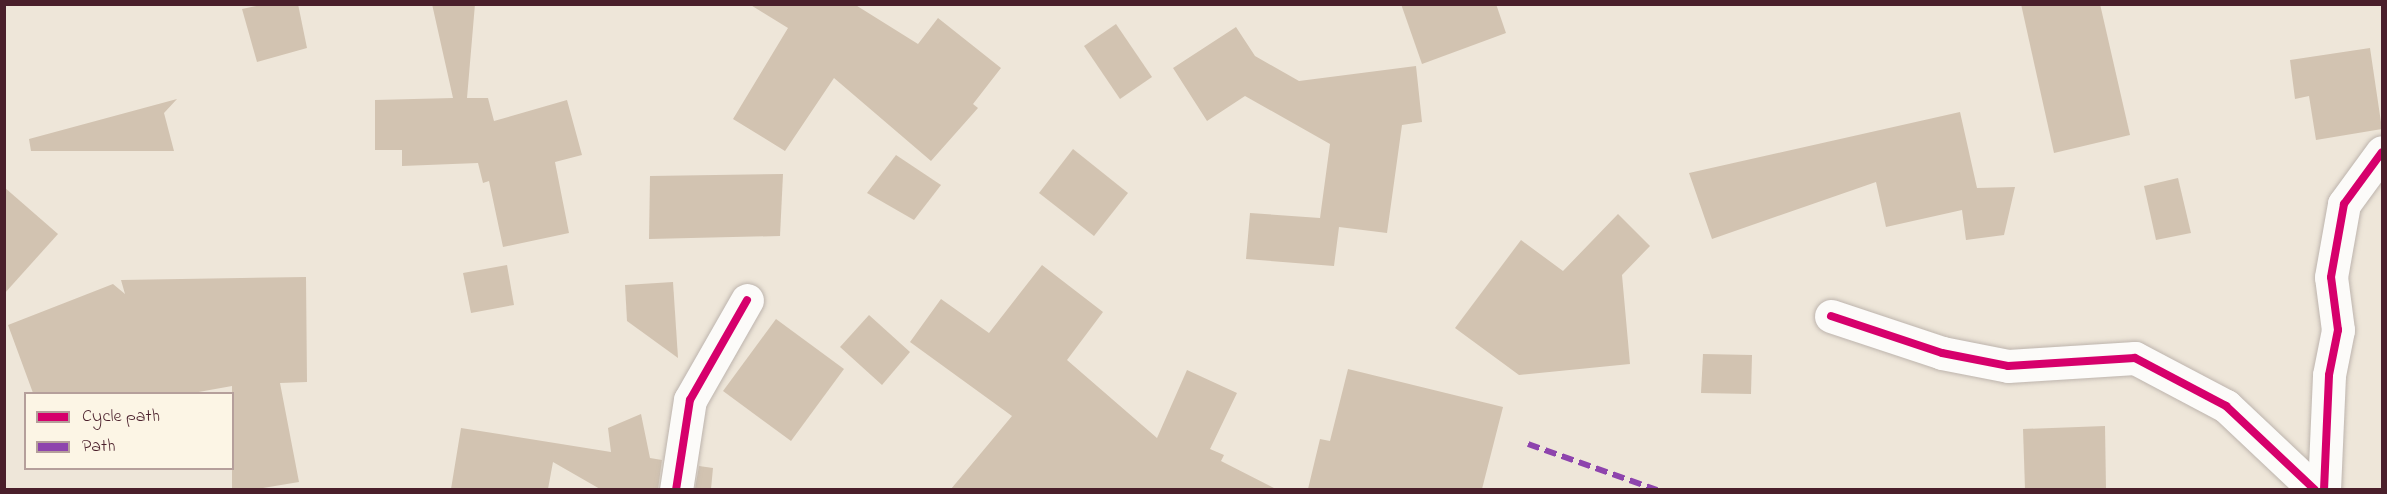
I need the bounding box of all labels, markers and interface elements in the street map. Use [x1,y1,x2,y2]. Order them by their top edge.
legend [24,392,234,470]
text: Cycle path [82,404,160,430]
text: Path [82,434,116,460]

